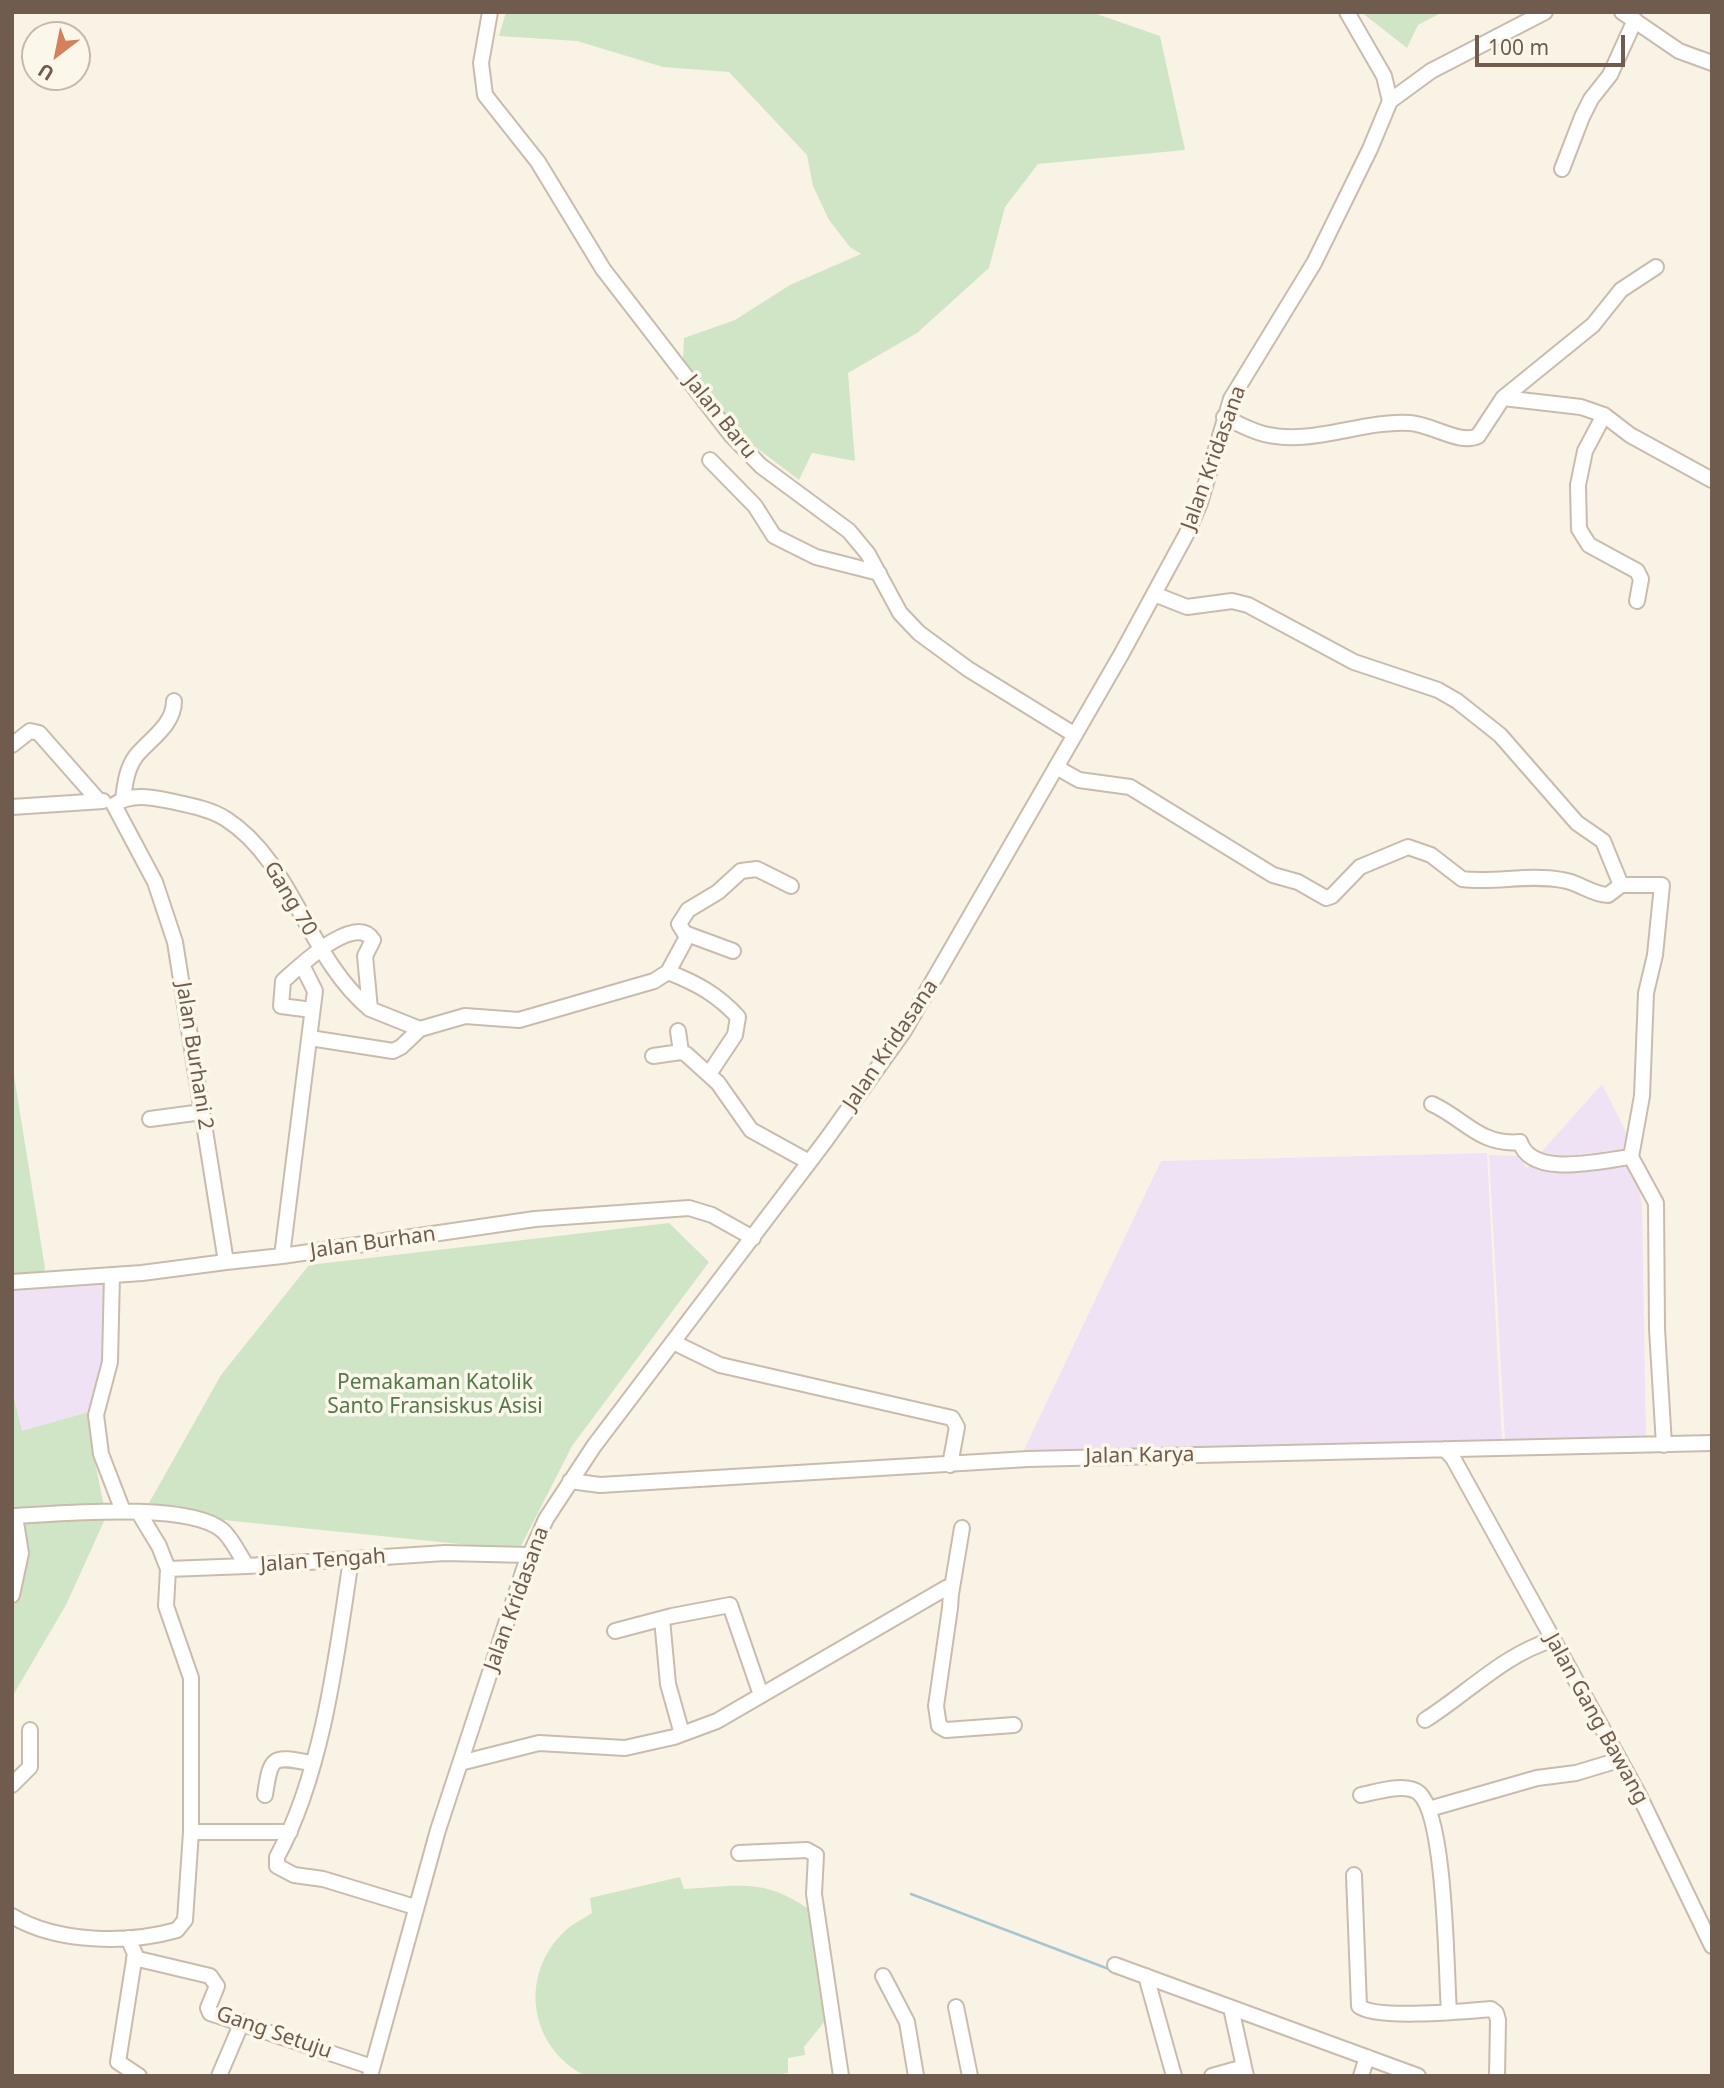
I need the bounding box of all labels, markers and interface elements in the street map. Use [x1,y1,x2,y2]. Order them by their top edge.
north arrow [21,21,91,91]
scale bar [1479,21,1630,65]
text: 100 m [1488,33,1549,61]
text: U [33,57,59,87]
street label: Jalan Baru [679,370,761,464]
street label: Jalan Kridasana [1176,382,1252,534]
street label: Gang 70 [258,857,322,941]
street label: Jalan Kridasana [838,975,944,1115]
street label: Jalan Burhani 2 [170,980,218,1132]
street label: Jalan Burhan [309,1222,437,1264]
park label: Pemakaman Katolik Santo Fransiskus Asisi [327,1370,543,1420]
street label: Jalan Karya [1085,1442,1195,1470]
street label: Jalan Kridasana [479,1523,555,1675]
street label: Jalan Tengah [259,1544,387,1578]
street label: Jalan Gang Bawang [1539,1629,1653,1809]
street label: Gang Setuju [213,2001,335,2065]

